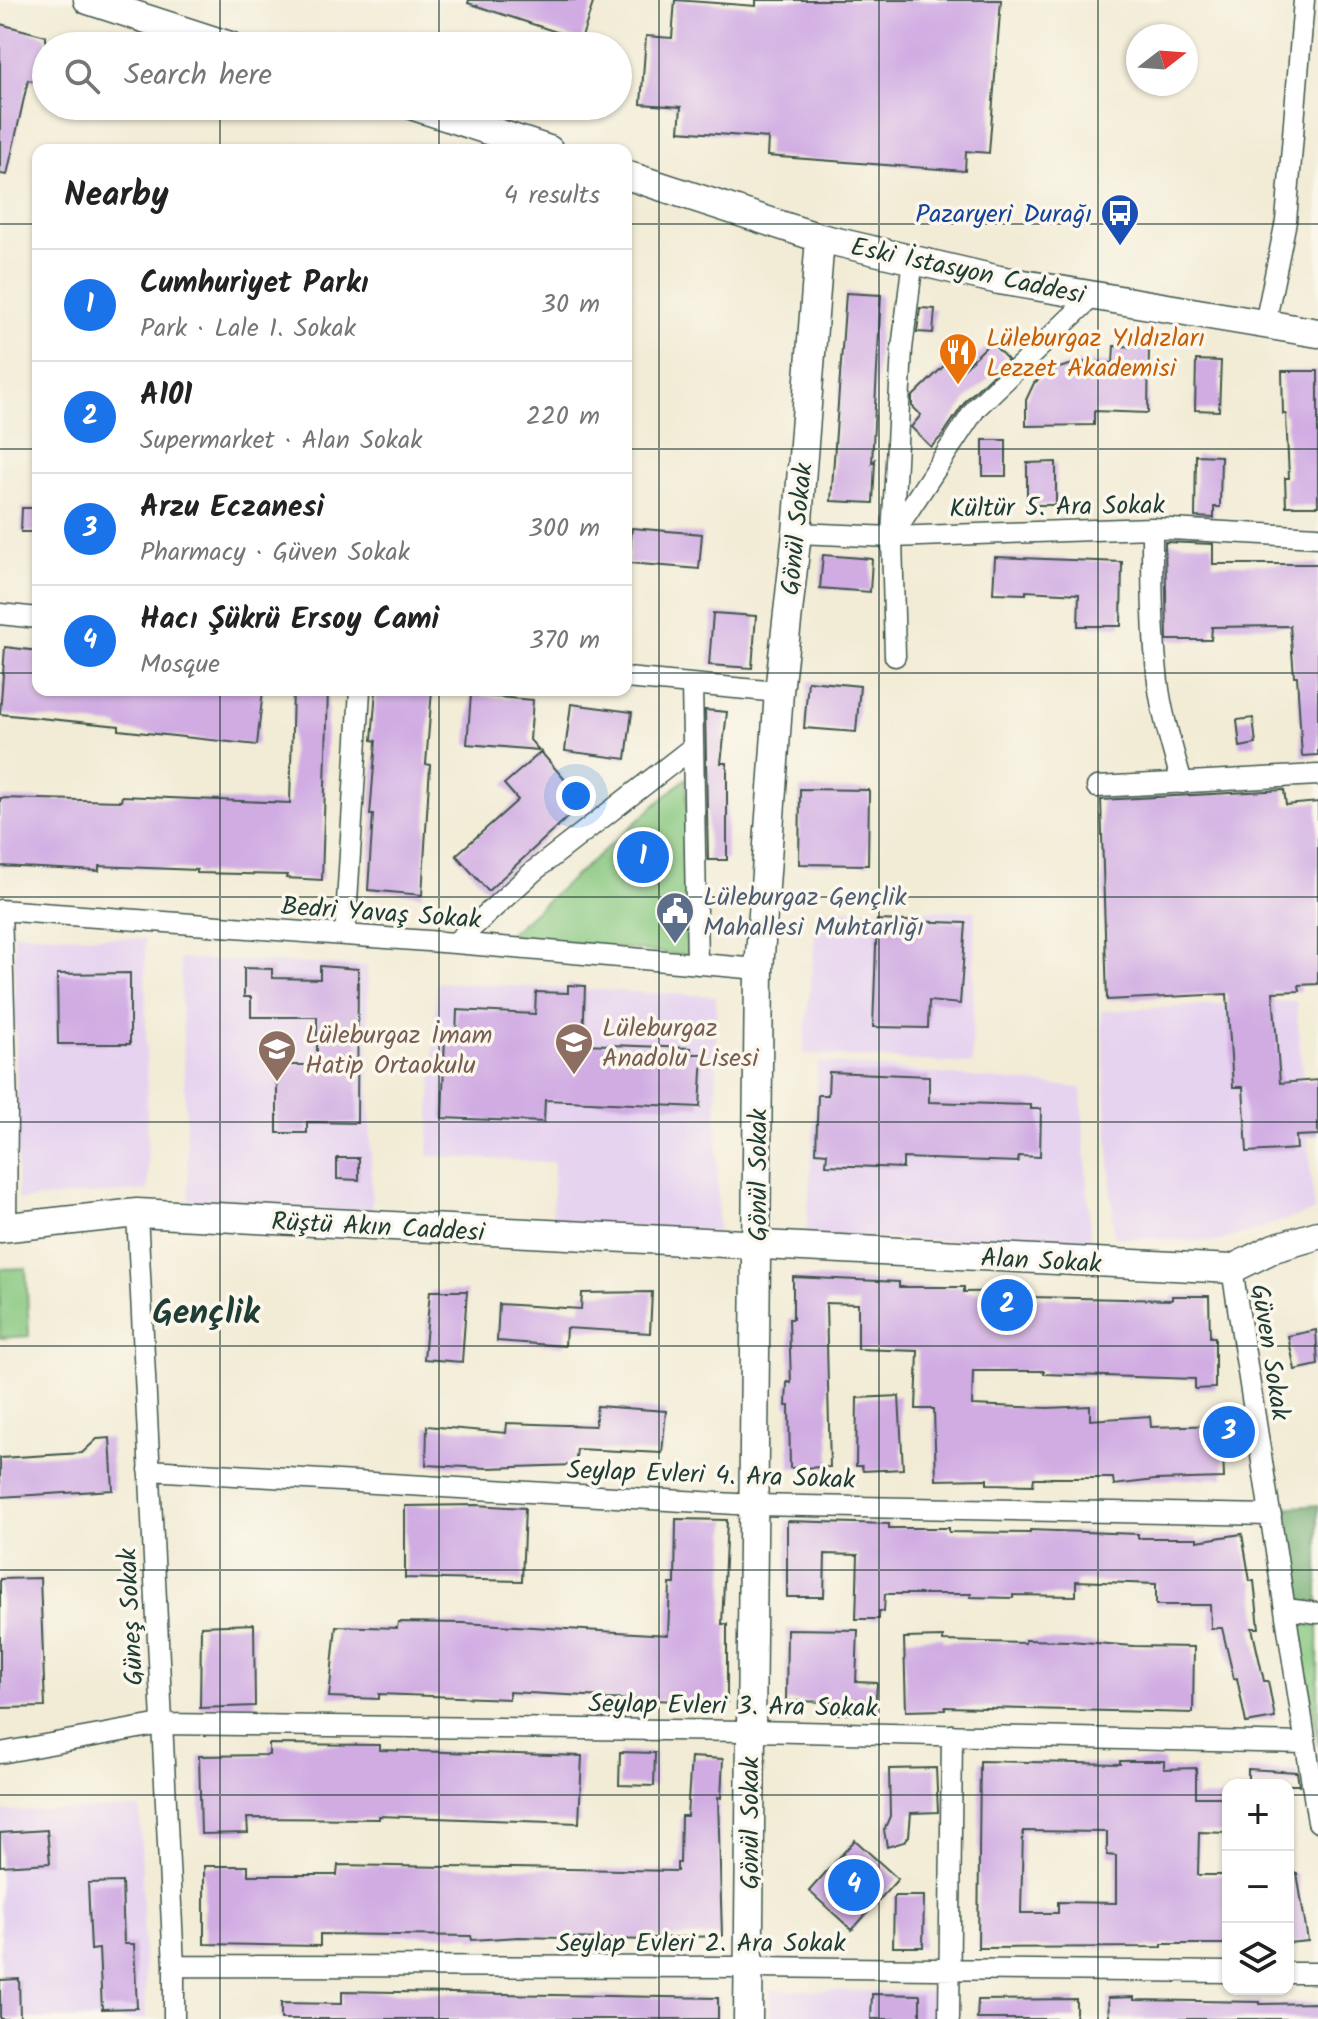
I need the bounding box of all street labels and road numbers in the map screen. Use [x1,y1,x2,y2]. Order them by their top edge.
street label: Eski İstasyon Caddesi [847,227,1090,318]
street label: Gönül Sokak [770,460,826,598]
street label: Kültür 5. Ara Sokak [949,485,1166,531]
street label: Bedri Yavaş Sokak [279,886,483,942]
street label: Gönül Sokak [738,1108,780,1241]
street label: Rüştü Akın Caddesi [270,1201,487,1255]
street label: Alan Sokak [979,1238,1103,1286]
street label: Güven Sokak [1238,1281,1301,1424]
street label: Seylap Evleri 4. Ara Sokak [566,1450,857,1502]
street label: Güneş Sokak [107,1546,157,1687]
street label: Seylap Evleri 3. Ara Sokak [588,1683,879,1731]
street label: Gönül Sokak [730,1756,772,1889]
street label: Seylap Evleri 2. Ara Sokak [556,1923,847,1965]

